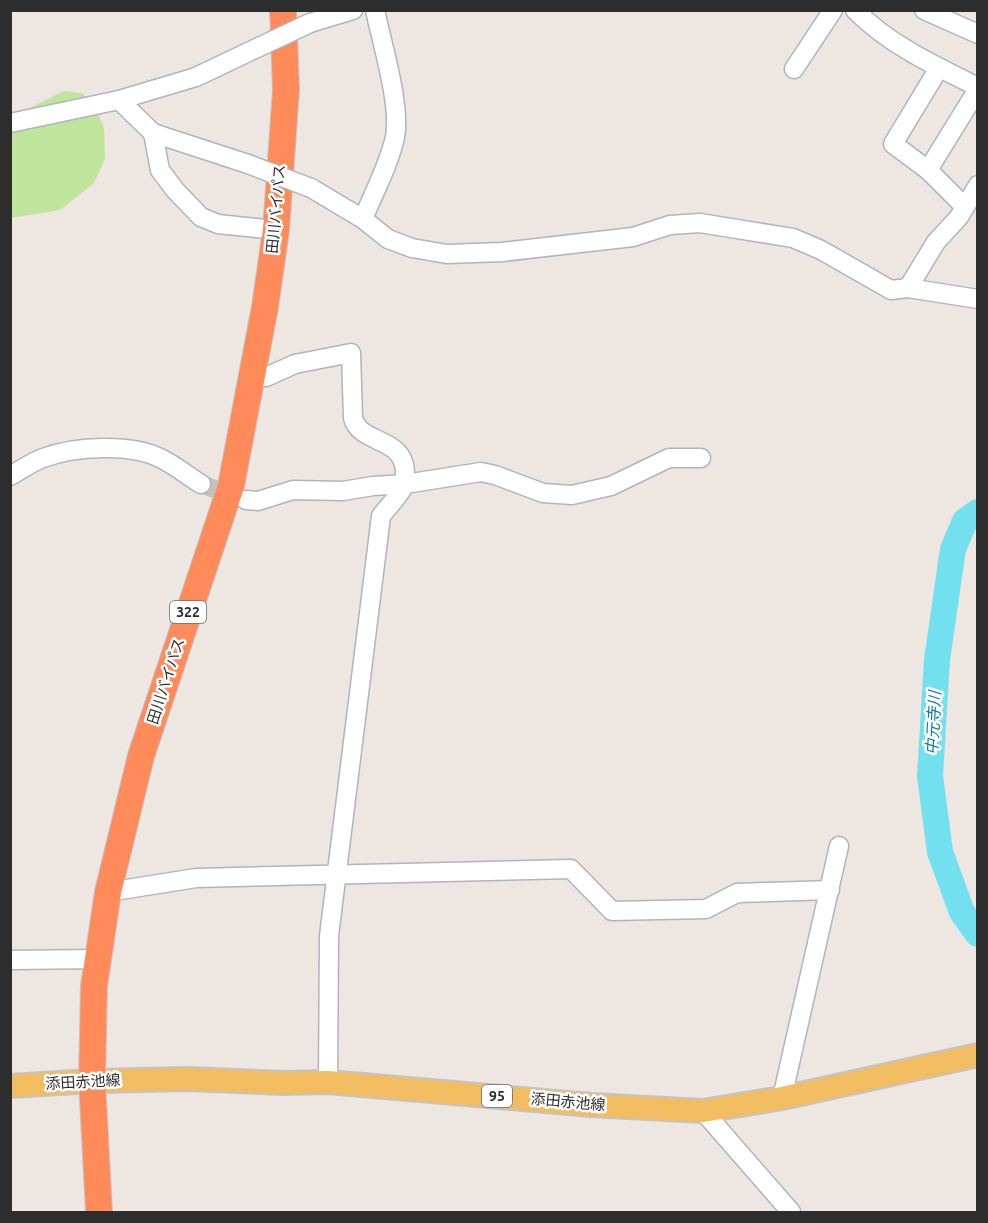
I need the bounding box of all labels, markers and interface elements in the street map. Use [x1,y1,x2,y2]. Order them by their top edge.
street label: 田川バイパス [263,164,288,254]
road number: 322 [170,601,206,623]
street label: 田川バイパス [144,636,187,726]
water label: 中元寺川 [922,689,944,755]
street label: 添田赤池線 [45,1071,121,1092]
road number: 95 [482,1085,512,1107]
street label: 添田赤池線 [530,1090,606,1113]

